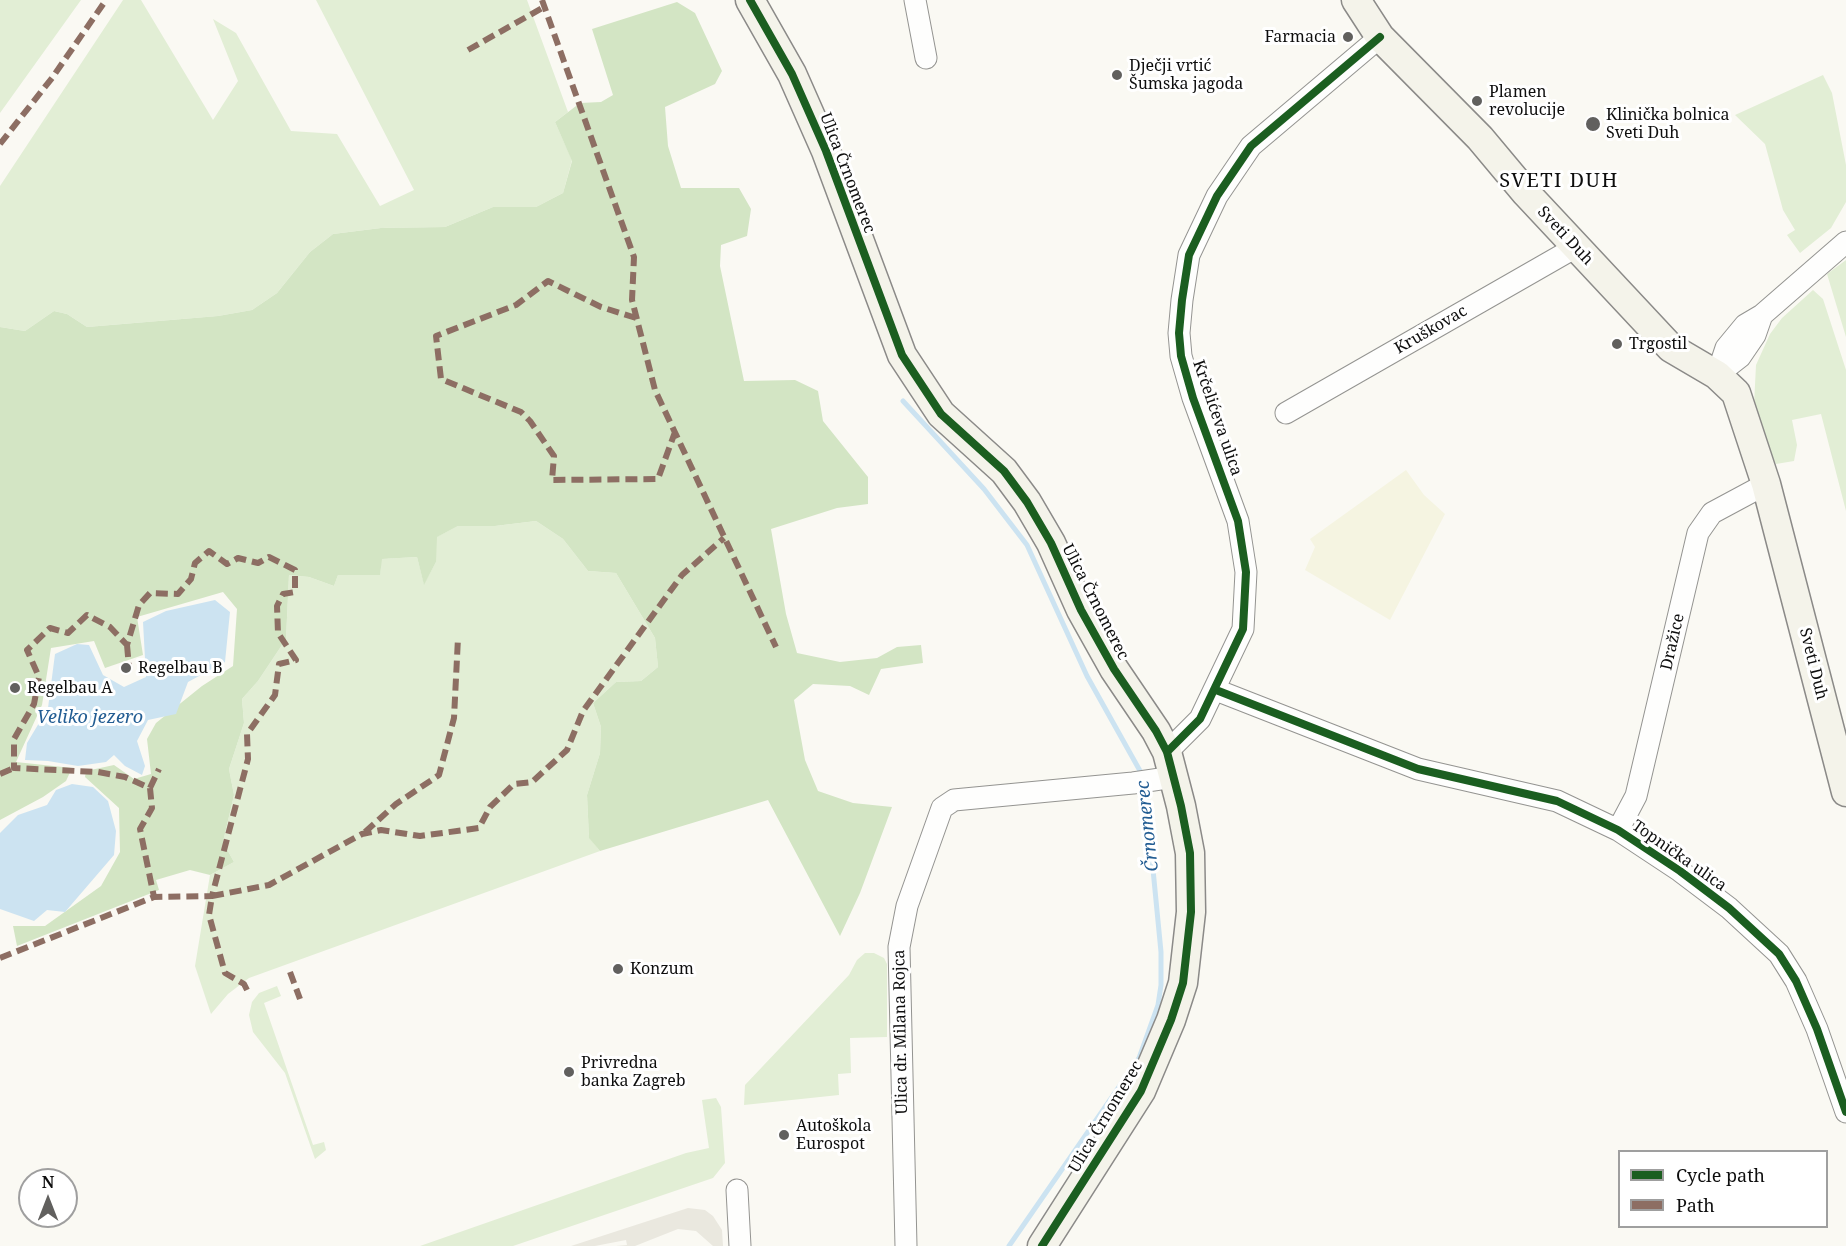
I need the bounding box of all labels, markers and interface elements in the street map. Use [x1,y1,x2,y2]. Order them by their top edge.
place label: Farmacia [1265,27,1336,47]
marker: Farmacia [1341,30,1355,44]
place label: Dječji vrtić Šumska jagoda [1129,56,1243,94]
marker: Dječji vrtić Šumska jagoda [1110,68,1124,82]
place label: Plamen revolucije [1489,82,1565,120]
marker: Plamen revolucije [1470,94,1484,108]
place label: Klinička bolnica Sveti Duh [1606,105,1729,143]
street label: Ulica Črnomerec [815,110,879,236]
marker: Klinička bolnica Sveti Duh [1584,115,1602,133]
district label: SVETI DUH [1499,169,1619,193]
street label: Sveti Duh [1533,203,1597,269]
street label: Kruškovac [1391,302,1471,358]
place label: Trgostil [1629,334,1687,354]
marker: Trgostil [1610,337,1624,351]
street label: Krčelićeva ulica [1188,358,1246,478]
street label: Ulica Črnomerec [1058,541,1132,663]
street label: Dražice [1657,612,1689,672]
street label: Sveti Duh [1795,626,1831,702]
place label: Regelbau B [138,658,223,678]
marker: Regelbau B [119,661,133,675]
place label: Regelbau A [27,678,113,698]
marker: Regelbau A [8,681,22,695]
water label: Veliko jezero [37,707,143,729]
water label: Črnomerec [1132,779,1164,873]
street label: Topnička ulica [1628,816,1730,896]
street label: Ulica dr. Milana Rojca [890,949,912,1115]
place label: Konzum [630,959,694,979]
marker: Konzum [611,962,625,976]
place label: Privredna banka Zagreb [581,1053,686,1091]
street label: Ulica Črnomerec [1065,1058,1147,1176]
marker: Privredna banka Zagreb [562,1065,576,1079]
place label: Autoškola Eurospot [796,1116,871,1154]
marker: Autoškola Eurospot [777,1128,791,1142]
legend [1618,1150,1828,1228]
text: Cycle path [1676,1163,1765,1187]
north arrow [18,1168,78,1228]
text: N [42,1171,54,1193]
text: Path [1676,1193,1715,1217]

